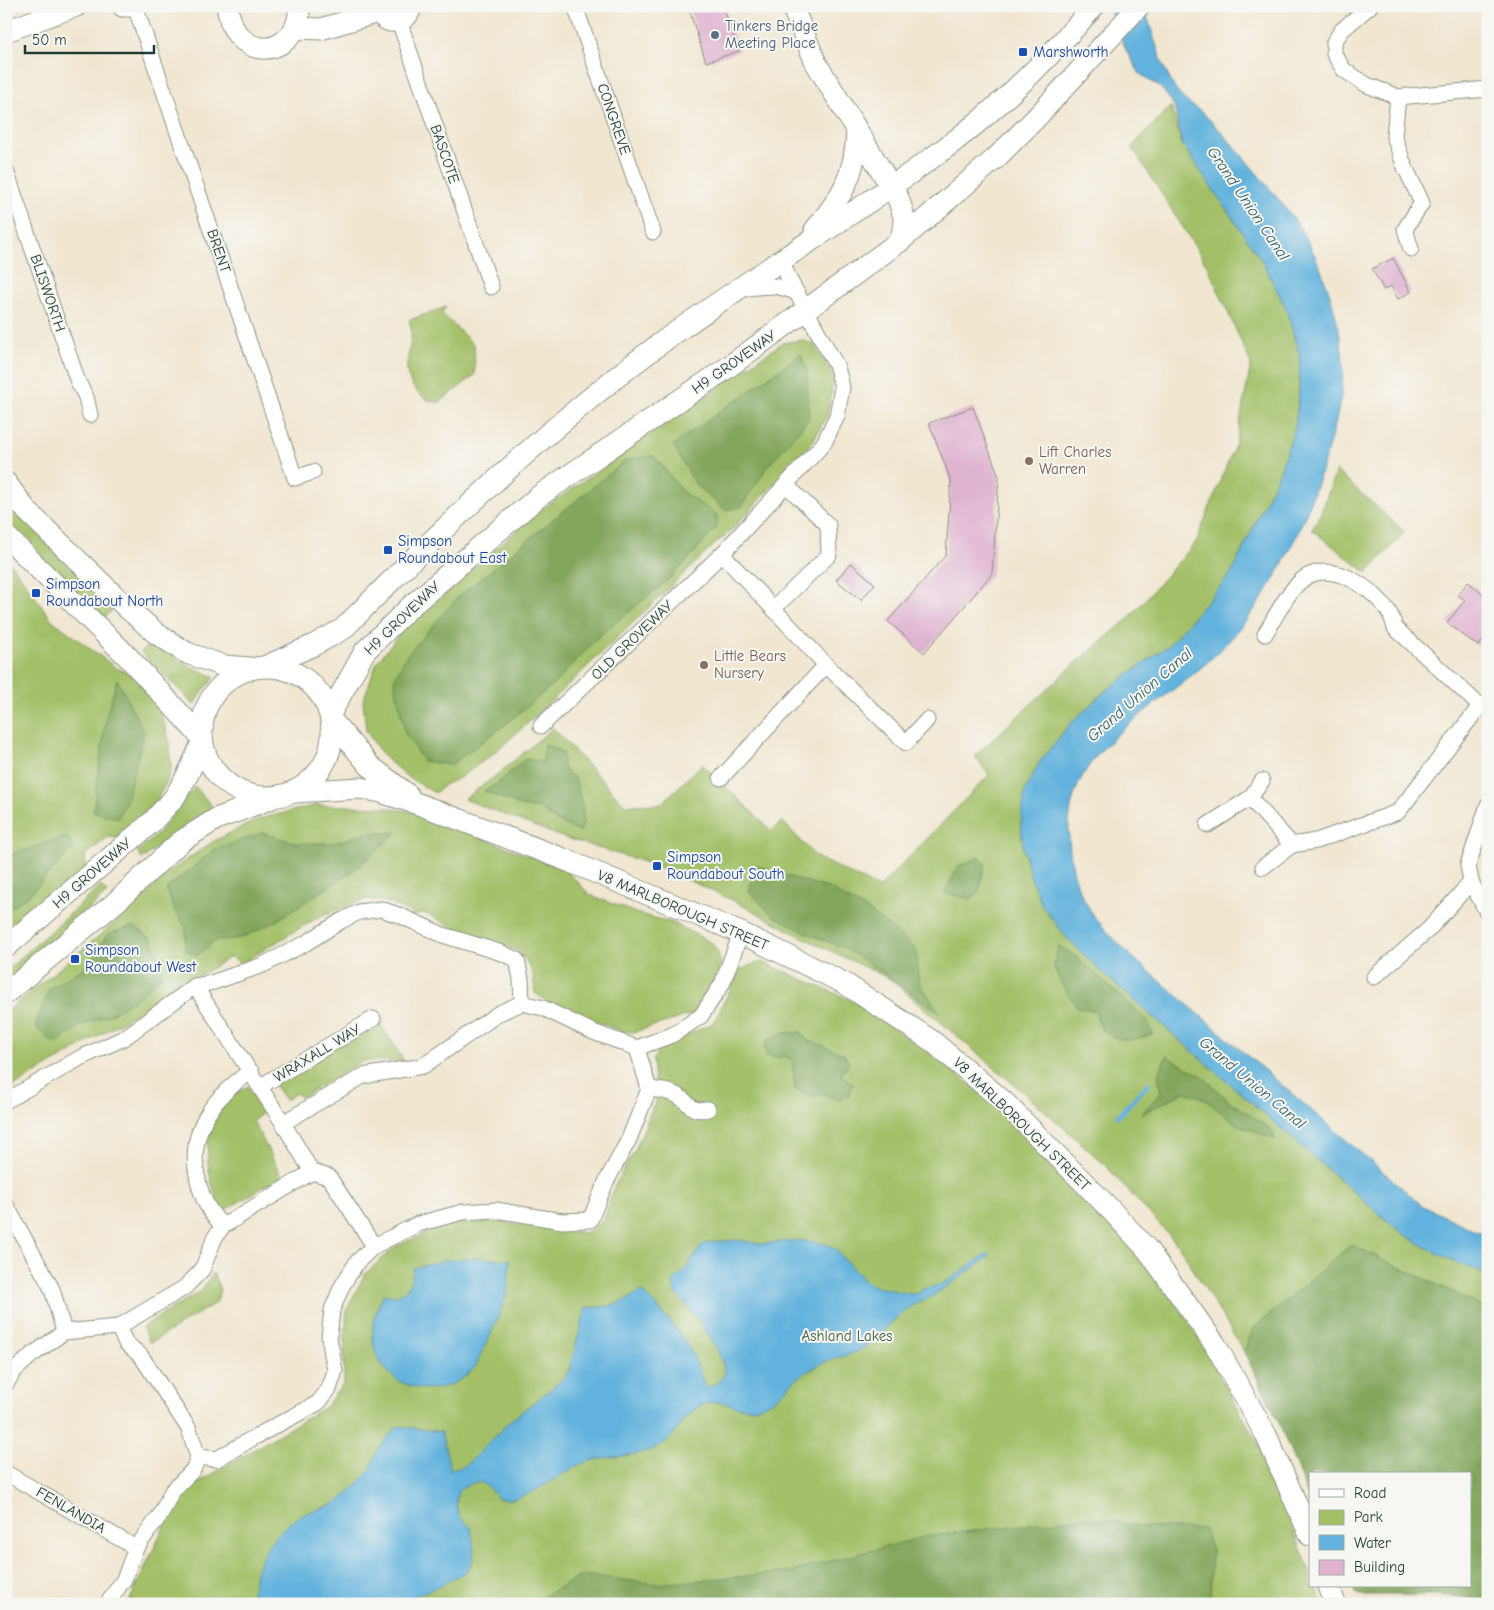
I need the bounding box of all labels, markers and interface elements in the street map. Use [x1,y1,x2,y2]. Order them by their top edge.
place label: Tinkers Bridge Meeting Place [725,17,819,52]
scale bar [25,22,154,54]
marker: Tinkers Bridge Meeting Place [709,29,721,41]
text: 50 m [32,31,67,49]
place label: Marshworth [1033,43,1108,61]
marker: Marshworth [1017,46,1029,58]
street label: CONGREVE [593,81,635,157]
street label: BASCOTE [427,122,463,186]
water label: Grand Union Canal [1203,143,1293,264]
street label: BRENT [203,227,235,275]
street label: BLISWORTH [26,252,70,334]
street label: H9 GROVEWAY [688,326,780,398]
place label: Lift Charles Warren [1039,443,1111,478]
marker: Lift Charles Warren [1023,455,1035,467]
place label: Simpson Roundabout East [398,532,507,567]
marker: Simpson Roundabout East [382,544,394,556]
place label: Simpson Roundabout North [46,575,163,610]
street label: H9 GROVEWAY [360,577,444,659]
marker: Simpson Roundabout North [30,587,42,599]
street label: OLD GROVEWAY [587,596,677,684]
water label: Grand Union Canal [1084,644,1196,745]
place label: Little Bears Nursery [714,647,786,682]
marker: Little Bears Nursery [698,659,710,671]
street label: H9 GROVEWAY [49,834,135,912]
place label: Simpson Roundabout South [667,848,784,883]
marker: Simpson Roundabout South [651,860,663,872]
street label: V8 MARLBOROUGH STREET [595,866,771,954]
place label: Simpson Roundabout West [85,941,197,976]
marker: Simpson Roundabout West [69,953,81,965]
street label: WRAXALL WAY [270,1020,364,1086]
water label: Grand Union Canal [1196,1033,1310,1133]
street label: V8 MARLBOROUGH STREET [950,1054,1095,1194]
park label: Ashland Lakes [802,1327,892,1345]
legend [1309,1472,1472,1588]
street label: FENLANDIA [33,1483,109,1537]
text: Road [1354,1484,1386,1502]
text: Park [1354,1508,1383,1526]
text: Water [1354,1534,1391,1552]
text: Building [1354,1558,1405,1576]

